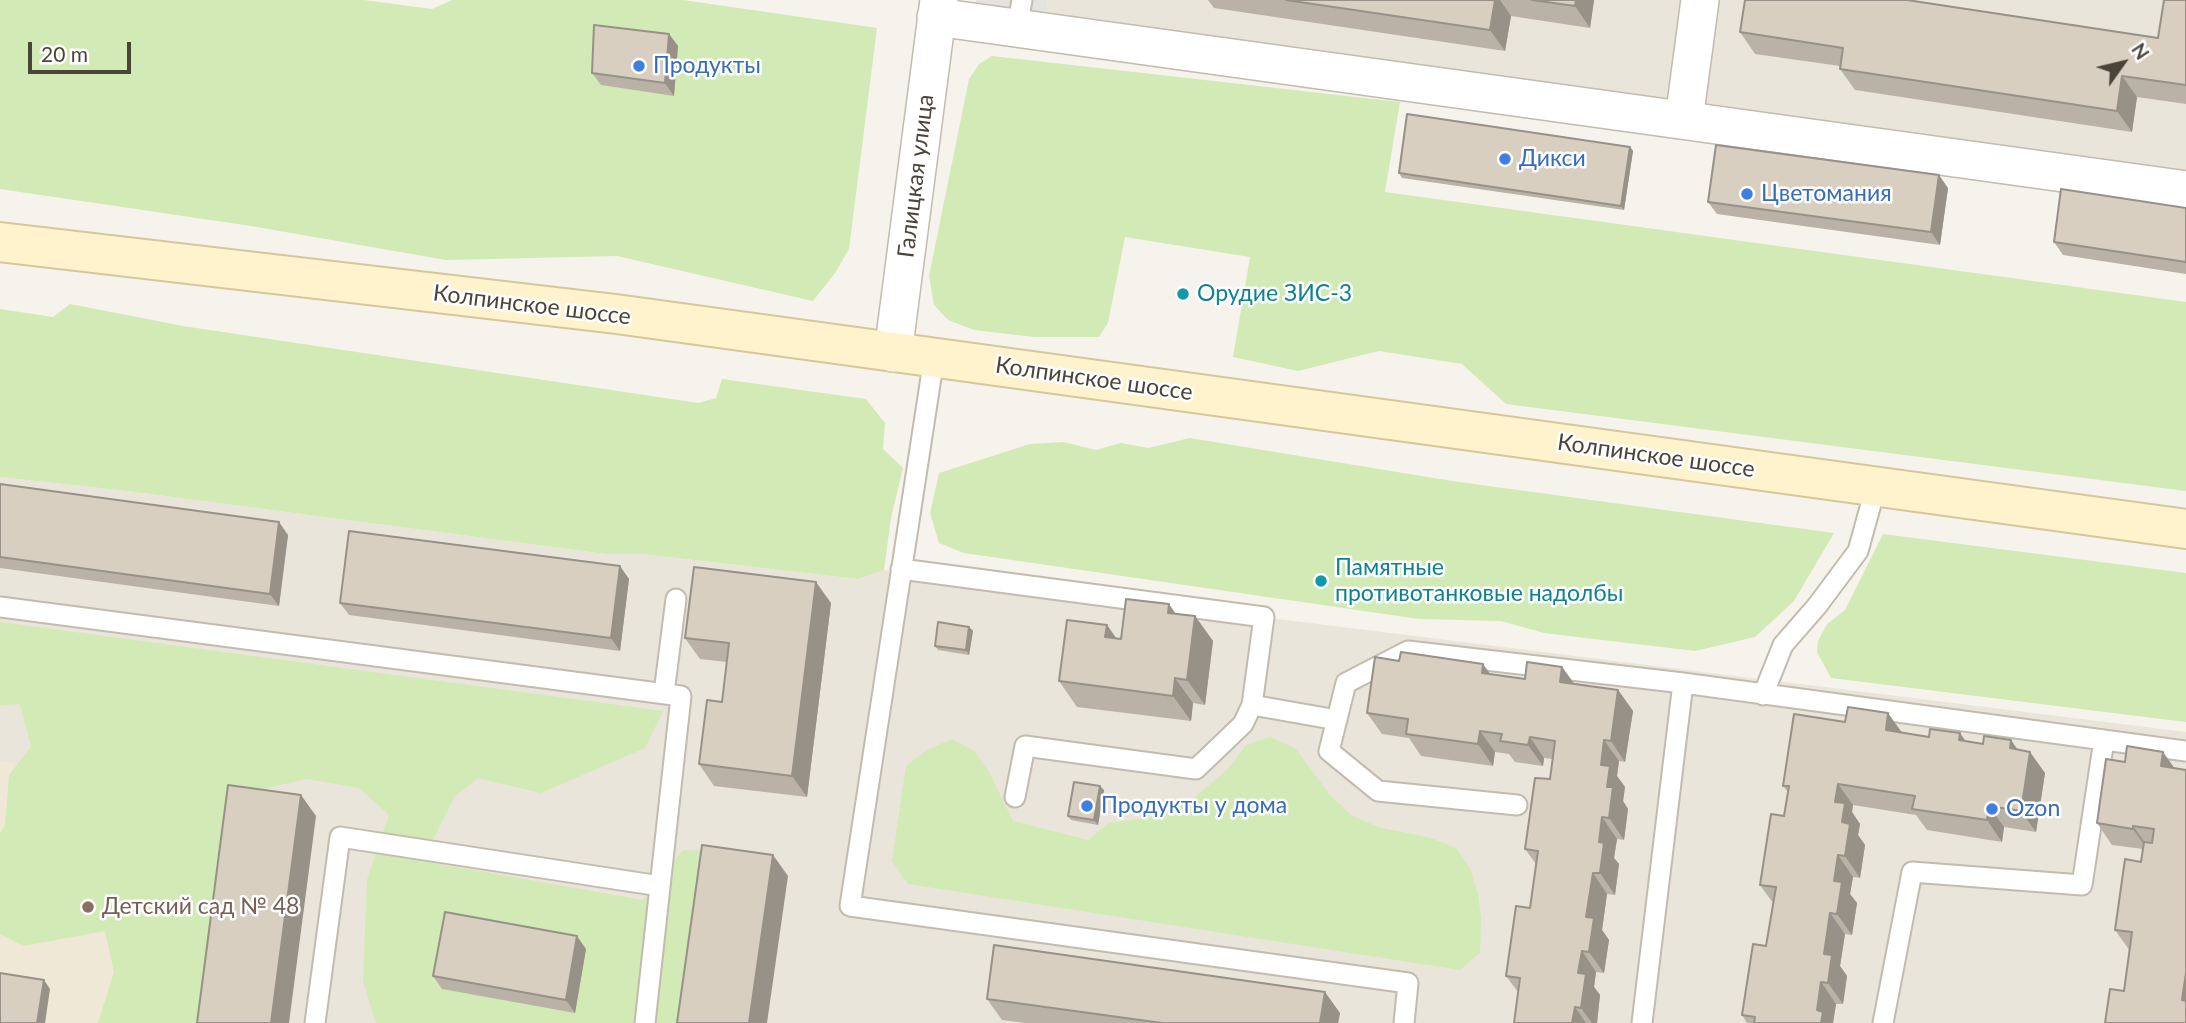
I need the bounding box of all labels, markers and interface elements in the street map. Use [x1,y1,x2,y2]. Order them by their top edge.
scale bar [32,28,135,72]
north arrow [2088,28,2158,98]
text: N [2127,38,2154,63]
text: 20 m [41,41,88,66]
place label: Продукты [653,52,761,80]
marker: Продукты [631,58,647,74]
street label: Галицкая улица [892,93,940,259]
place label: Дикси [1519,145,1586,173]
marker: Дикси [1497,151,1513,167]
place label: Цветомания [1761,180,1891,208]
marker: Цветомания [1739,186,1755,202]
street label: Колпинское шоссе [432,279,632,331]
place label: Орудие ЗИС-3 [1197,280,1352,308]
marker: Орудие ЗИС-3 [1175,286,1191,302]
street label: Колпинское шоссе [994,351,1194,407]
street label: Колпинское шоссе [1556,428,1756,484]
place label: Памятные противотанковые надолбы [1335,554,1623,608]
marker: Памятные противотанковые надолбы [1313,573,1329,589]
place label: Продукты у дома [1101,792,1287,820]
place label: Ozon [2006,795,2060,823]
marker: Продукты у дома [1079,798,1095,814]
marker: Ozon [1984,801,2000,817]
place label: Детский сад № 48 [102,893,299,921]
marker: Детский сад № 48 [80,899,96,915]

